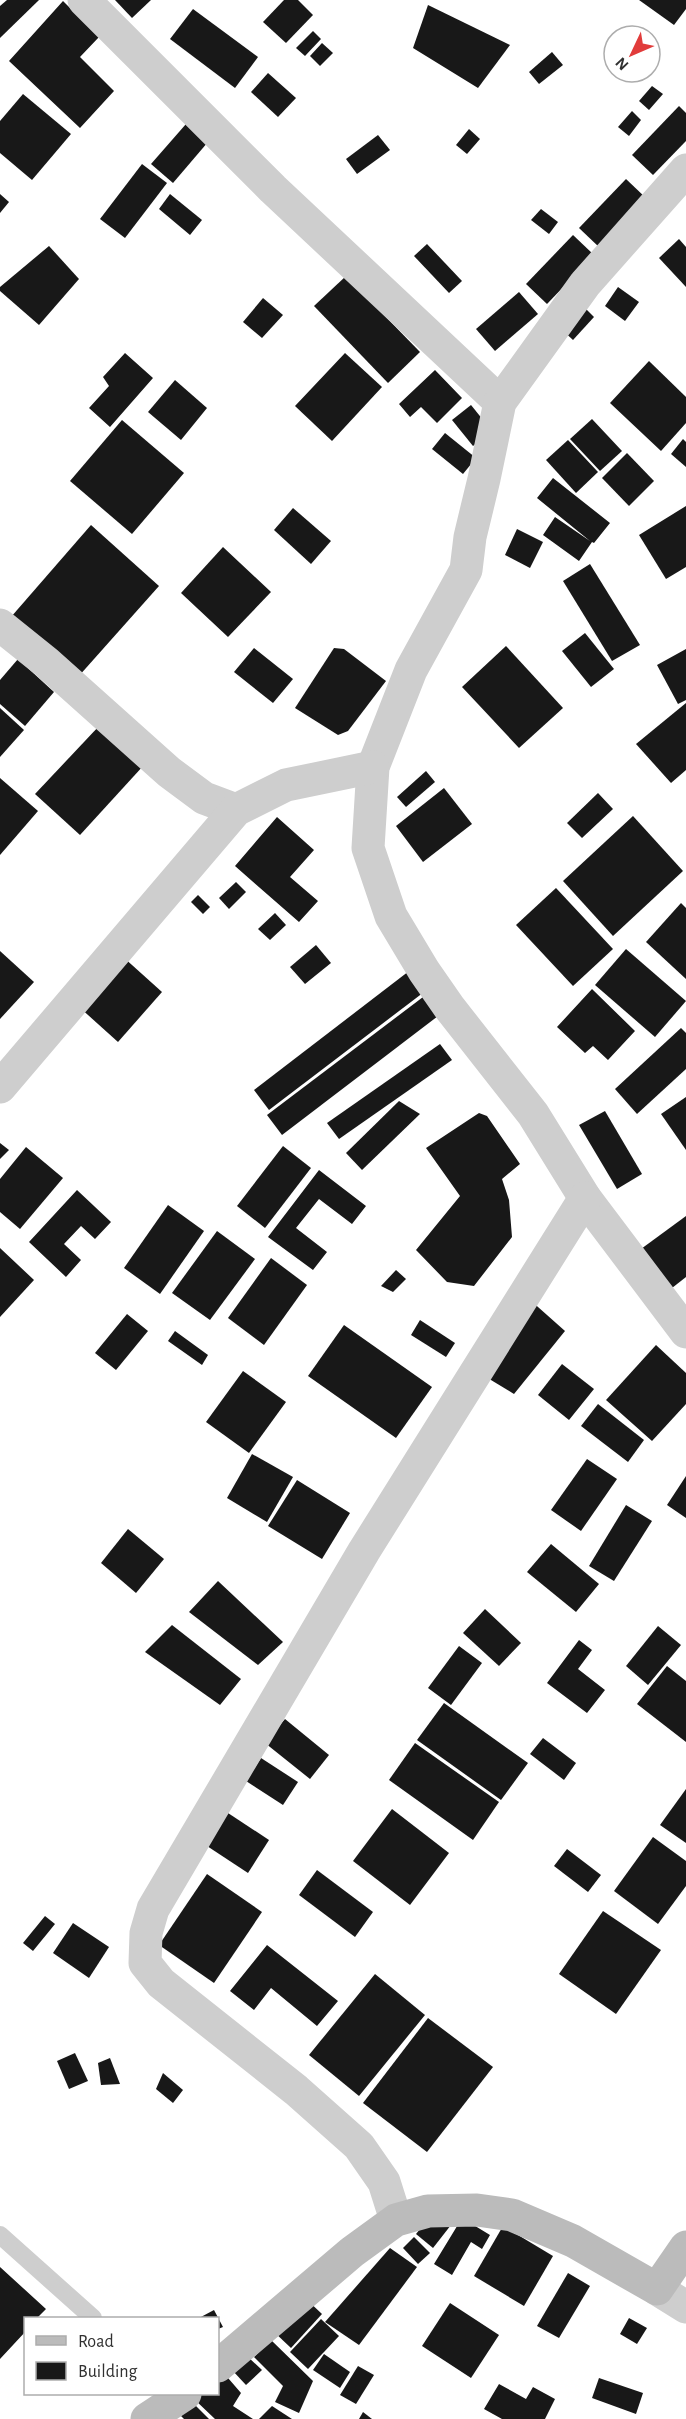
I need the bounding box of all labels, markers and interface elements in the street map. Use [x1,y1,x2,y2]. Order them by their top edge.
north arrow [602,24,662,84]
text: N [612,54,632,73]
legend [24,2317,219,2395]
text: Road [78,2333,114,2351]
text: Building [78,2363,138,2381]

